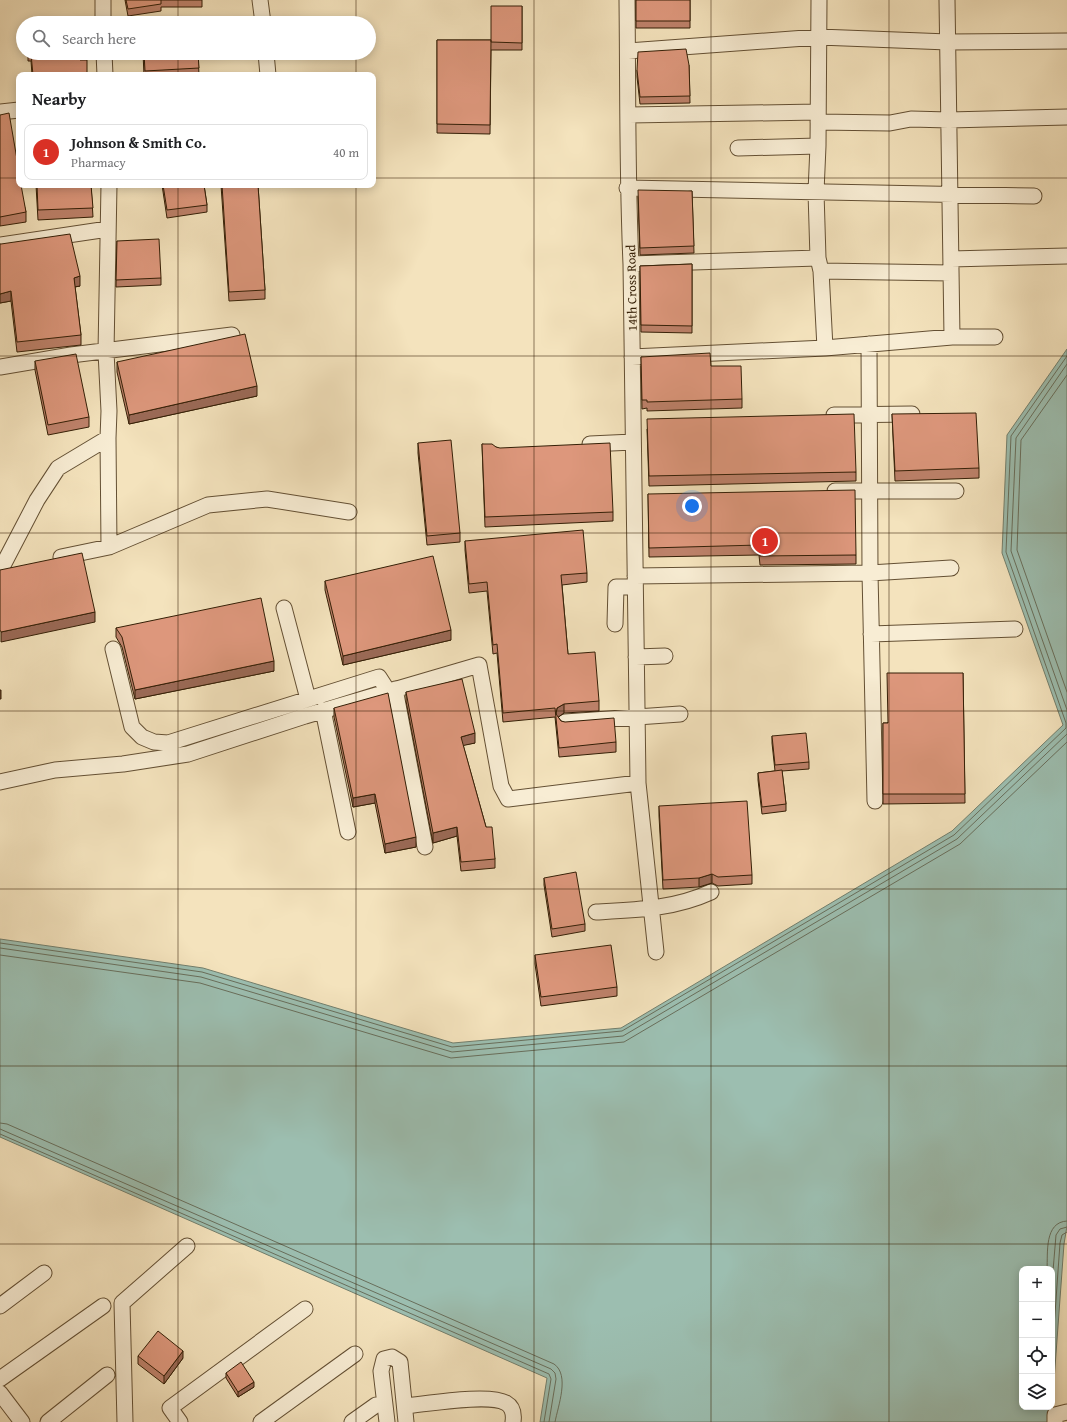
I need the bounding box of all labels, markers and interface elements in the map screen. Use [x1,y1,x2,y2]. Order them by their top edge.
search box [16,16,376,60]
icon: search [30,27,52,49]
text: Search here [62,28,136,49]
text: Nearby [32,86,86,111]
text: Johnson & Smith Co. [71,132,206,153]
text: 1 [43,143,49,162]
text: 40 m [333,143,359,162]
text: Pharmacy [71,153,126,172]
street label: 14th Cross Road [621,245,642,331]
your location [682,496,702,516]
pin: 1 [752,526,778,556]
map controls [1019,1266,1055,1410]
button: + [1019,1266,1055,1302]
button: − [1019,1302,1055,1338]
button: locate [1019,1338,1055,1374]
button: layers [1019,1374,1055,1410]

